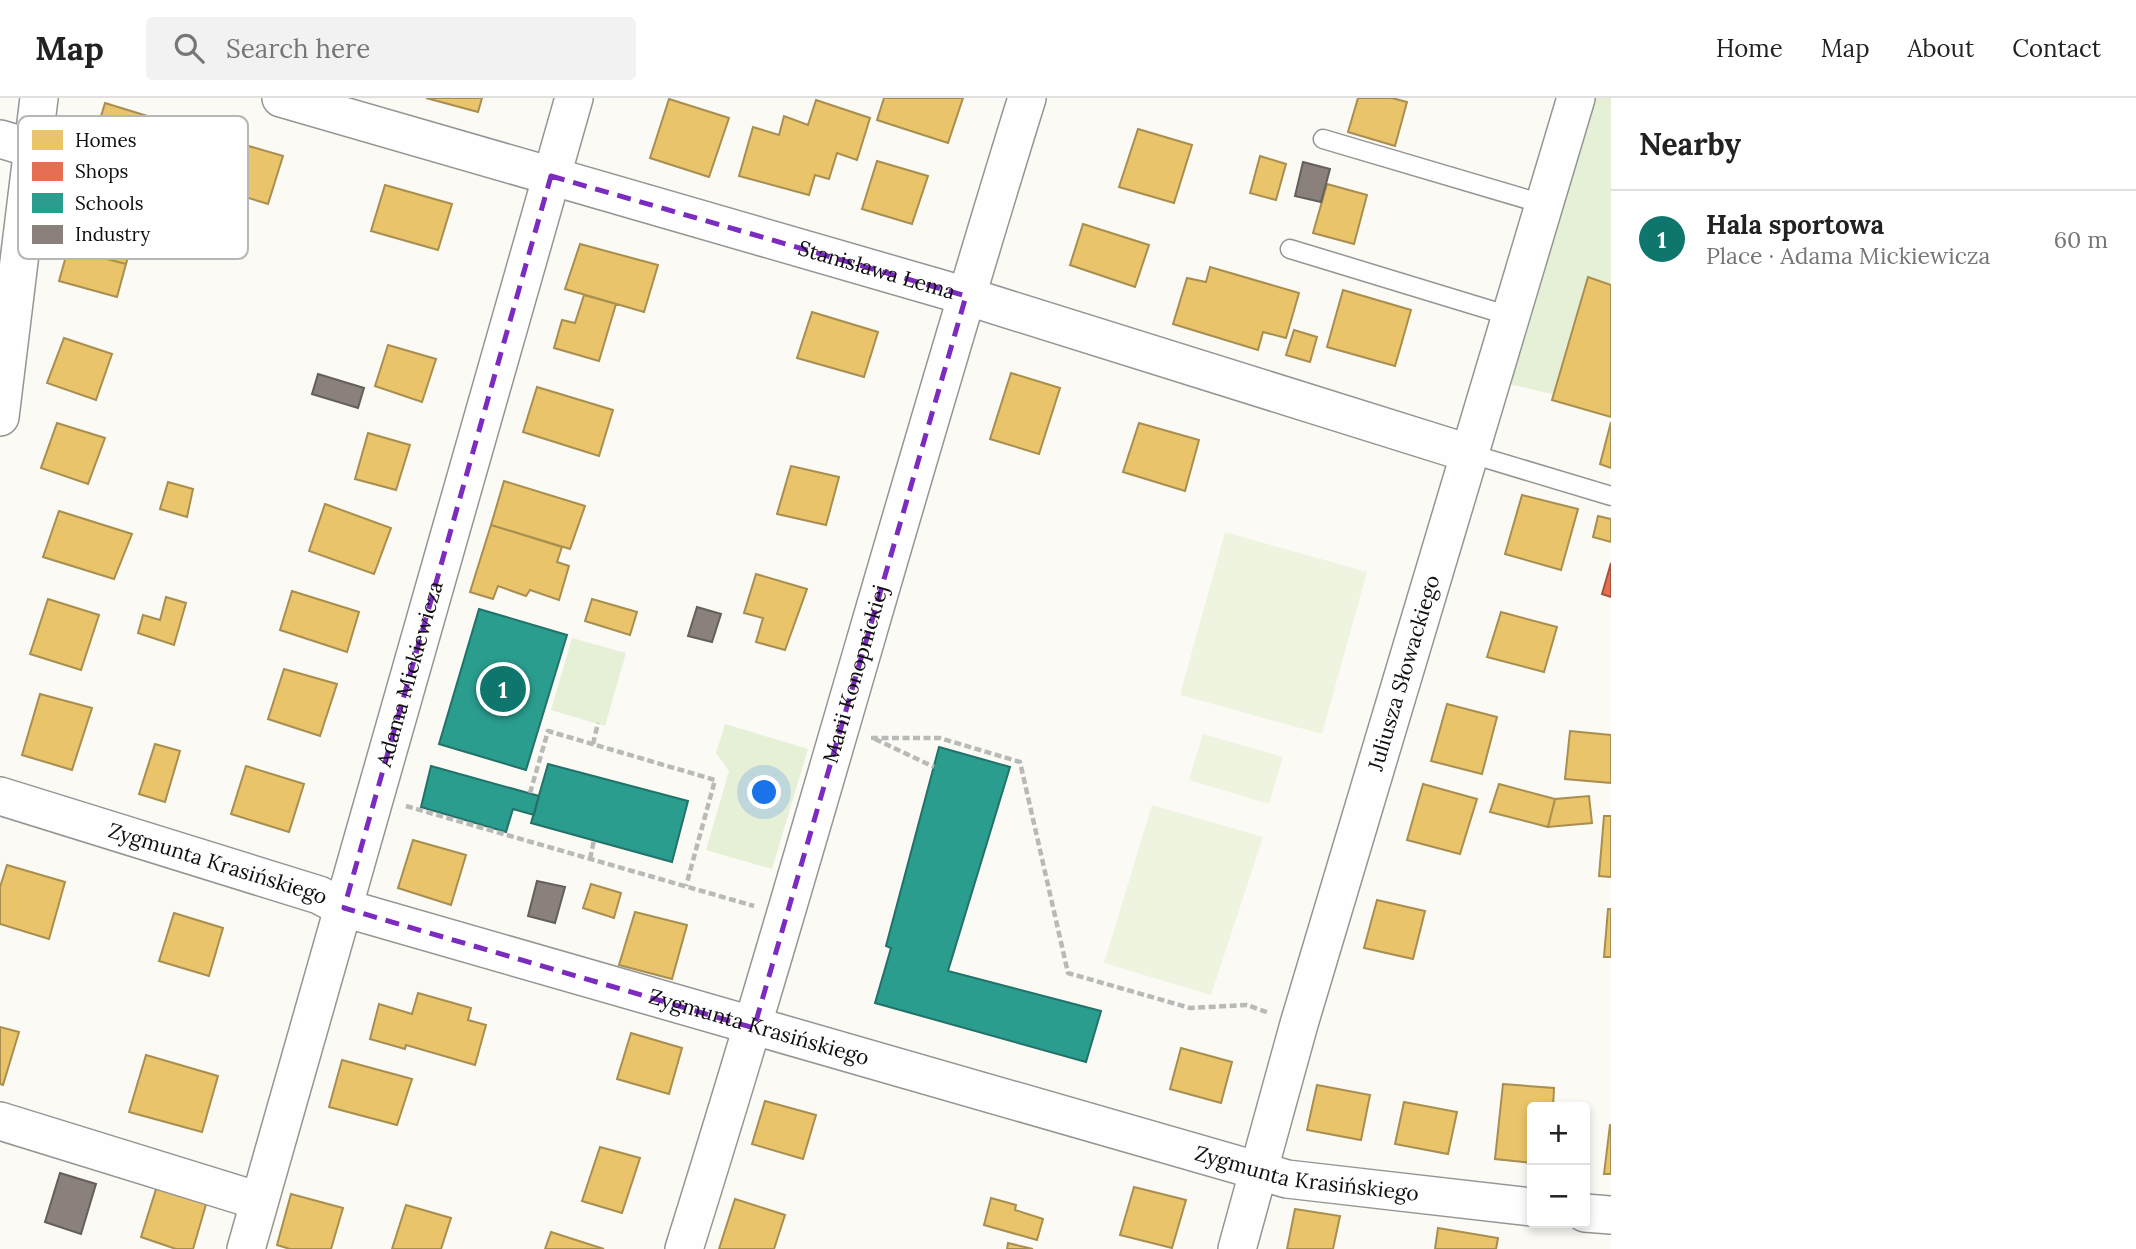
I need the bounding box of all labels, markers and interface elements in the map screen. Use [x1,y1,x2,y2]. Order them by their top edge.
search box [146,17,636,80]
text: Map [35,27,104,69]
icon: search [170,29,208,67]
text: Search here [226,32,370,65]
text: Home [1716,33,1783,64]
text: Map [1821,33,1870,64]
text: About [1908,33,1974,64]
text: Contact [2012,33,2101,64]
legend [18,116,248,259]
text: Nearby [1639,125,1741,163]
text: Homes [75,128,137,152]
text: Shops [75,159,129,183]
text: Schools [75,191,144,215]
text: Hala sportowa [1706,208,1884,241]
text: Industry [75,222,150,246]
text: 1 [1657,225,1667,254]
text: 60 m [2054,225,2108,254]
street label: Stanisława Lema [795,234,959,305]
text: Place · Adama Mickiewicza [1706,241,1991,270]
street label: Juliusza Słowackiego [1361,572,1446,775]
street label: Adama Mickiewicza [370,578,449,771]
street label: Marii Konopnickiej [817,582,894,766]
pin: 1 [480,663,526,715]
your location [747,775,781,809]
street label: Zygmunta Krasińskiego [105,816,332,910]
street label: Zygmunta Krasińskiego [646,982,872,1071]
map controls [1527,1102,1590,1228]
button: + [1527,1102,1590,1165]
street label: Zygmunta Krasińskiego [1192,1139,1420,1207]
button: − [1527,1165,1590,1228]

